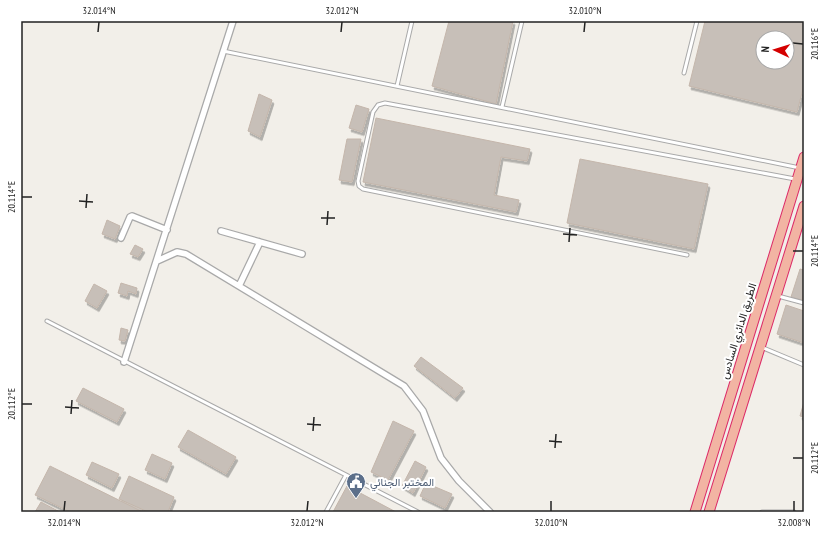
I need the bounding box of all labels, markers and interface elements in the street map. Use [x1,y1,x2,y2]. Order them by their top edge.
text: 32.014°N [82,4,116,17]
text: 32.012°N [325,4,359,17]
text: 32.010°N [568,4,602,17]
text: 20.116°E [808,28,821,60]
north arrow [755,30,795,70]
text: N [758,46,772,53]
text: 20.114°E [5,181,18,213]
text: 20.114°E [808,235,821,267]
street label: الطريق الدائري السادس [717,281,762,382]
text: 20.112°E [5,388,18,420]
text: 20.112°E [808,442,821,474]
public building icon: المختبر الجنائي [345,471,367,499]
place label: المختبر الجنائي [370,475,434,492]
text: 32.014°N [47,516,81,529]
text: 32.012°N [290,516,324,529]
text: 32.010°N [534,516,568,529]
text: 32.008°N [777,516,811,529]

